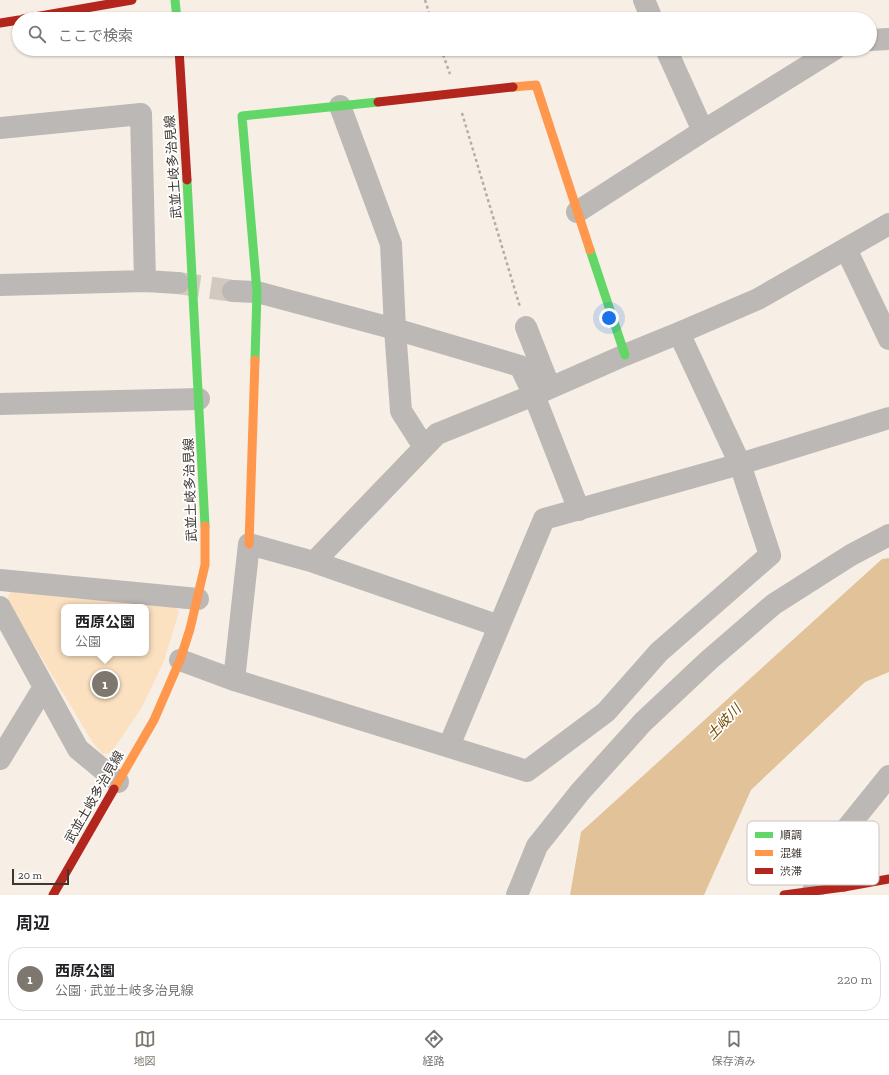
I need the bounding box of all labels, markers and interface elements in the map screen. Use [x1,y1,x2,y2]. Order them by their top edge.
search box [12,12,877,56]
icon: search [26,23,48,45]
text: ここで検索 [58,27,133,45]
street label: 武並土岐多治見線 [162,115,184,219]
your location [599,308,619,328]
street label: 武並土岐多治見線 [181,438,199,542]
popup [61,604,149,656]
text: 西原公園 [75,613,135,631]
text: 公園 [75,634,101,649]
pin: 1 [92,669,118,699]
water label: 土岐川 [703,700,746,743]
street label: 武並土岐多治見線 [62,748,126,846]
legend [747,821,879,885]
text: 順調 [780,829,802,842]
text: 混雑 [780,847,802,860]
text: 渋滞 [780,865,802,878]
scale bar [12,867,69,886]
text: 20 m [18,869,42,882]
text: 周辺 [16,913,50,933]
text: 西原公園 [55,962,115,980]
text: 1 [27,972,33,987]
text: 220 m [837,972,872,987]
text: 公園 · 武並土岐多治見線 [55,983,194,998]
tab: 地図 [134,1028,156,1068]
tab: 経路 [423,1028,445,1068]
tab: 保存済み [712,1028,756,1068]

